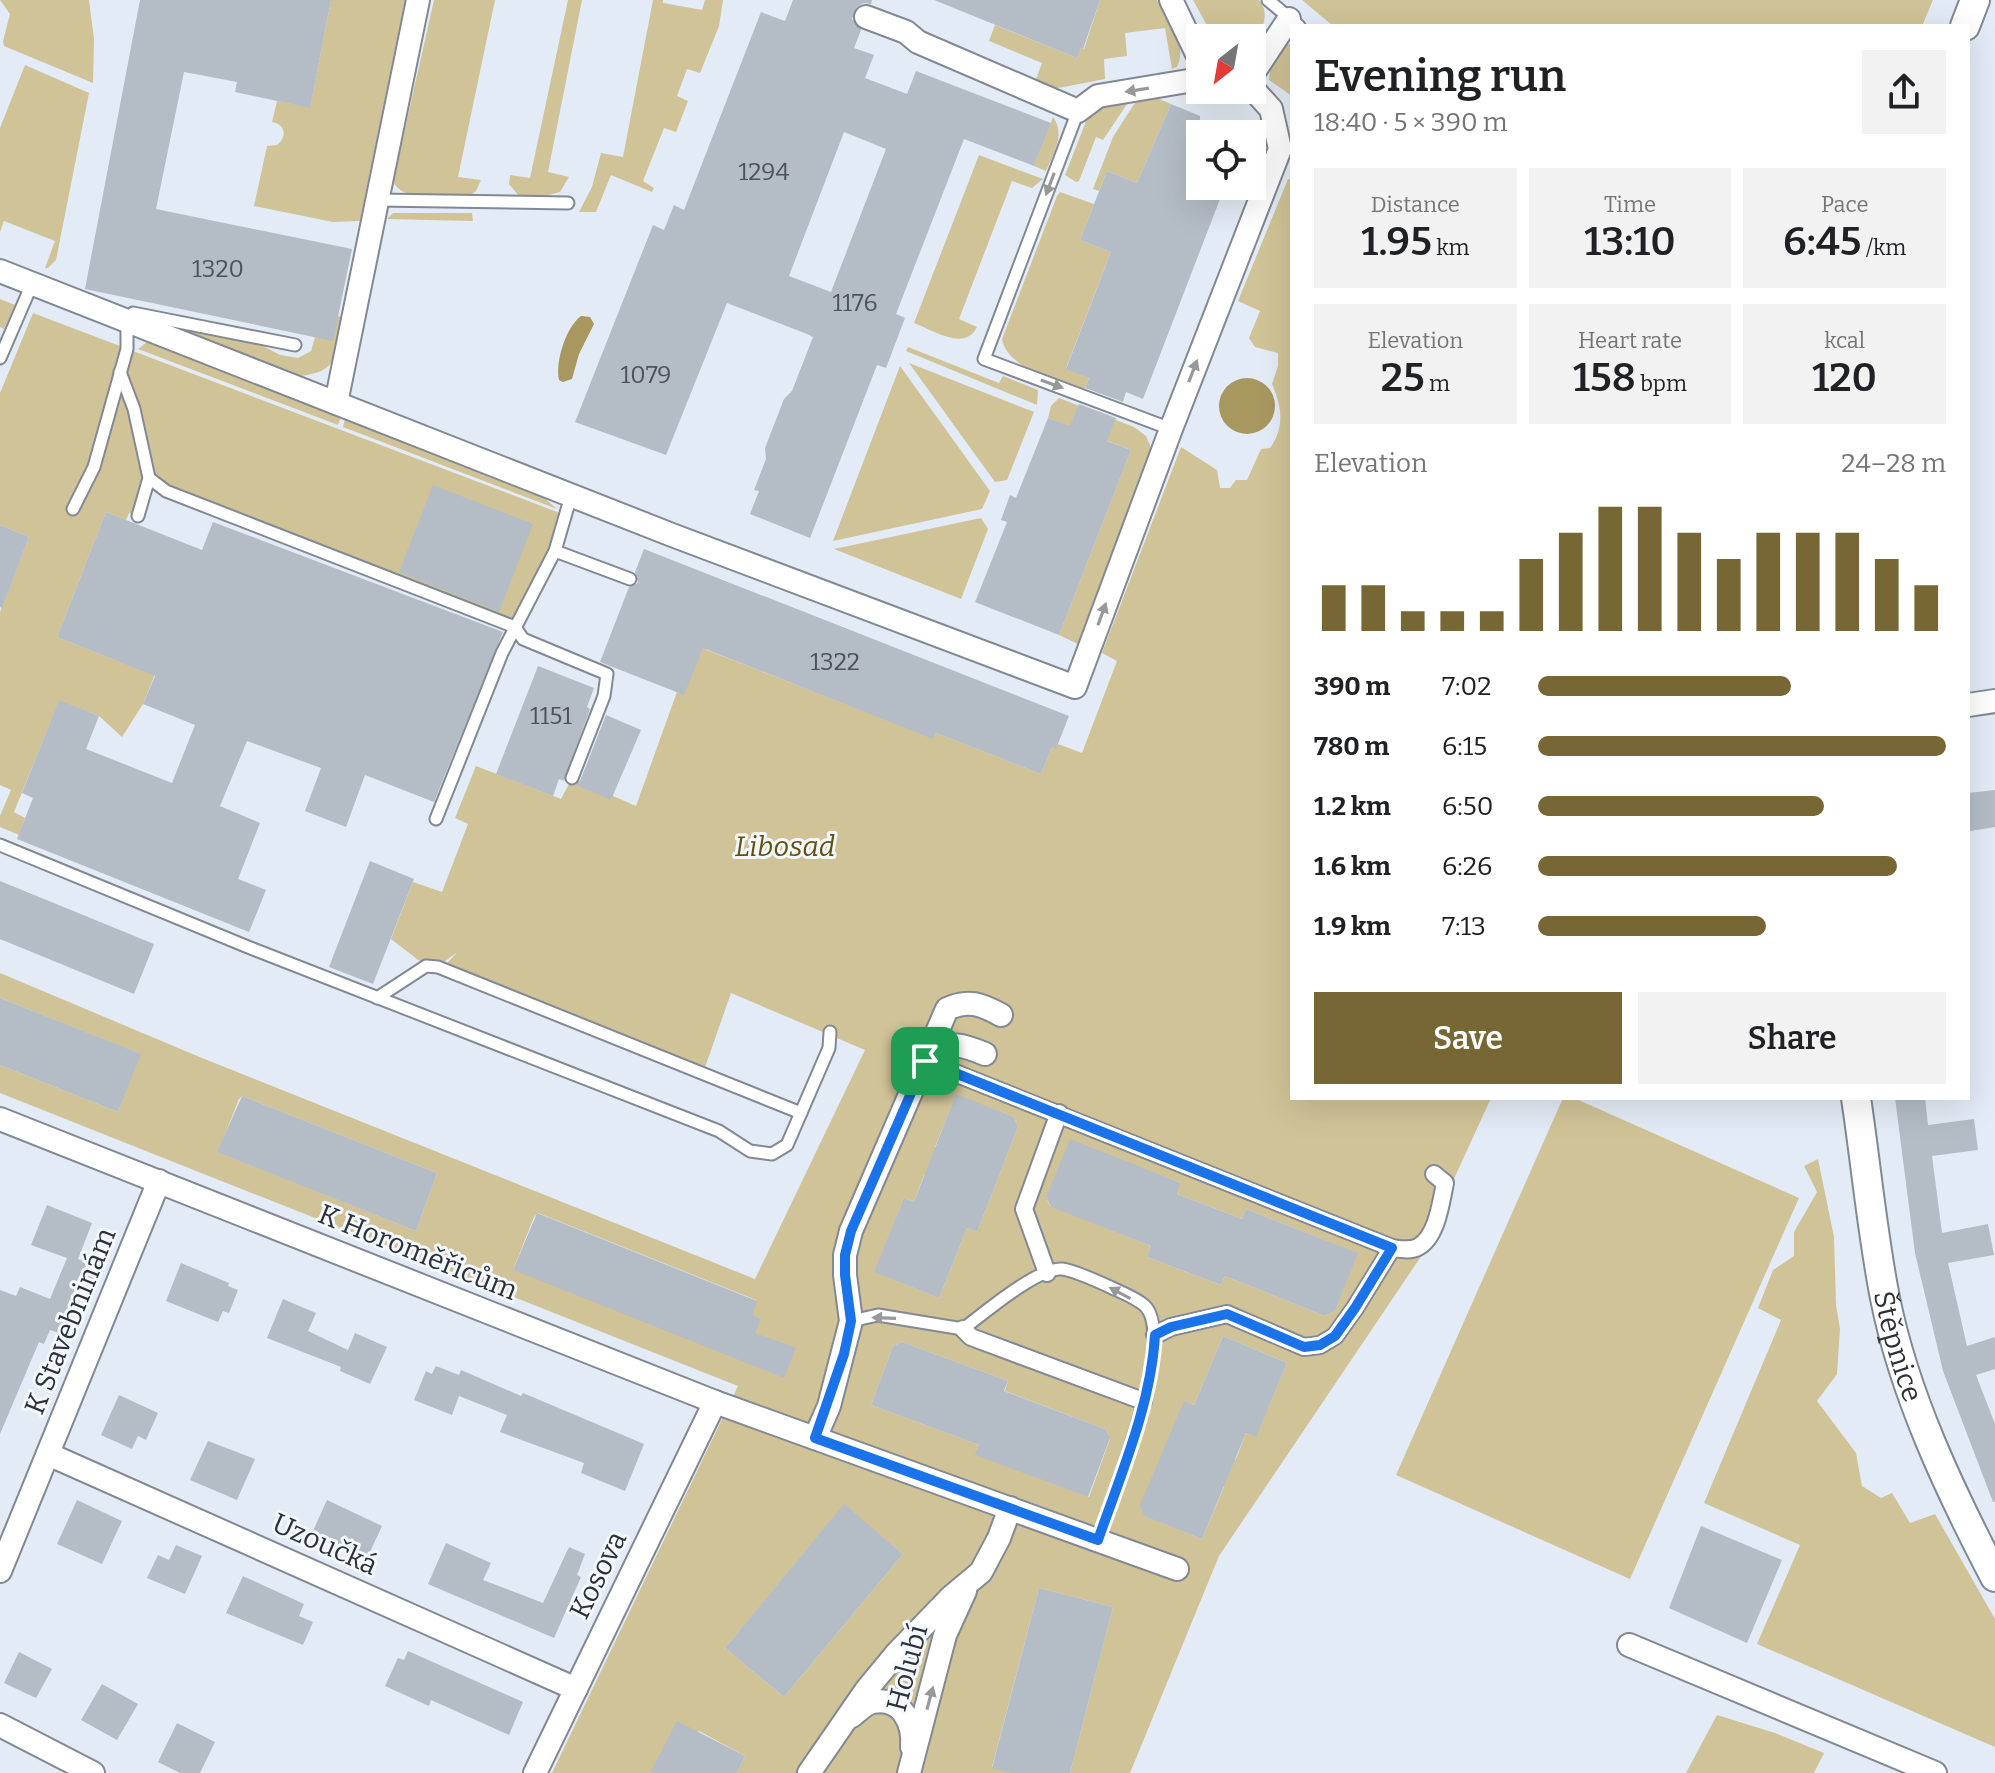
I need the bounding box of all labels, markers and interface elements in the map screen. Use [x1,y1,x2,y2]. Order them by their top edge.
north arrow [1186,24,1266,104]
map controls [1186,24,1266,200]
text: Evening run [1314,50,1566,103]
button: share [1862,50,1946,134]
one-way arrow [1124,84,1149,97]
text: 18:40 · 5 × 390 m [1314,107,1508,138]
button: locate [1186,120,1266,200]
house number: 1294 [739,158,789,186]
one-way arrow [1043,172,1056,196]
text: Distance [1371,191,1460,218]
text: Time [1604,191,1656,218]
text: Pace [1821,191,1868,218]
text: 1.95 [1361,218,1432,266]
text: 13:10 [1584,218,1676,266]
text: 6:45 [1783,218,1862,266]
text: km [1432,234,1469,261]
text: /km [1862,234,1906,261]
house number: 1320 [192,255,244,283]
house number: 1176 [832,289,878,317]
text: Elevation [1367,327,1463,354]
text: Heart rate [1578,327,1682,354]
text: kcal [1824,327,1865,354]
text: 25 [1381,354,1425,402]
text: 158 [1573,354,1636,402]
text: 120 [1812,354,1877,402]
one-way arrow [1187,359,1200,383]
house number: 1079 [621,361,671,389]
text: m [1425,370,1450,397]
text: bpm [1636,370,1687,397]
one-way arrow [1040,378,1064,391]
text: Elevation [1314,448,1427,479]
text: 24–28 m [1841,448,1946,479]
one-way arrow [1096,602,1109,626]
house number: 1322 [810,648,860,676]
text: 390 m [1314,671,1390,702]
text: 7:02 [1442,671,1491,702]
house number: 1151 [530,702,572,730]
text: 780 m [1314,731,1389,762]
text: 6:15 [1442,731,1487,762]
text: 1.2 km [1314,791,1391,822]
text: 6:50 [1442,791,1493,822]
park label: Libosad [735,830,835,863]
text: 1.6 km [1314,851,1391,882]
text: 6:26 [1442,851,1492,882]
text: 1.9 km [1314,911,1391,942]
text: 7:13 [1442,911,1486,942]
button: Save [1314,992,1622,1084]
button: Share [1638,992,1946,1084]
pin [891,1027,959,1095]
icon: arrive [903,1039,947,1083]
street label: K Horoměřicům [314,1197,523,1307]
street label: K Stavebninám [18,1223,122,1419]
one-way arrow [1109,1286,1131,1300]
street label: Štěpnice [1867,1288,1930,1406]
one-way arrow [871,1311,896,1324]
street label: Uzoučká [267,1506,383,1582]
street label: Kosova [563,1526,633,1624]
street label: Holubí [880,1621,934,1715]
one-way arrow [925,1685,937,1710]

